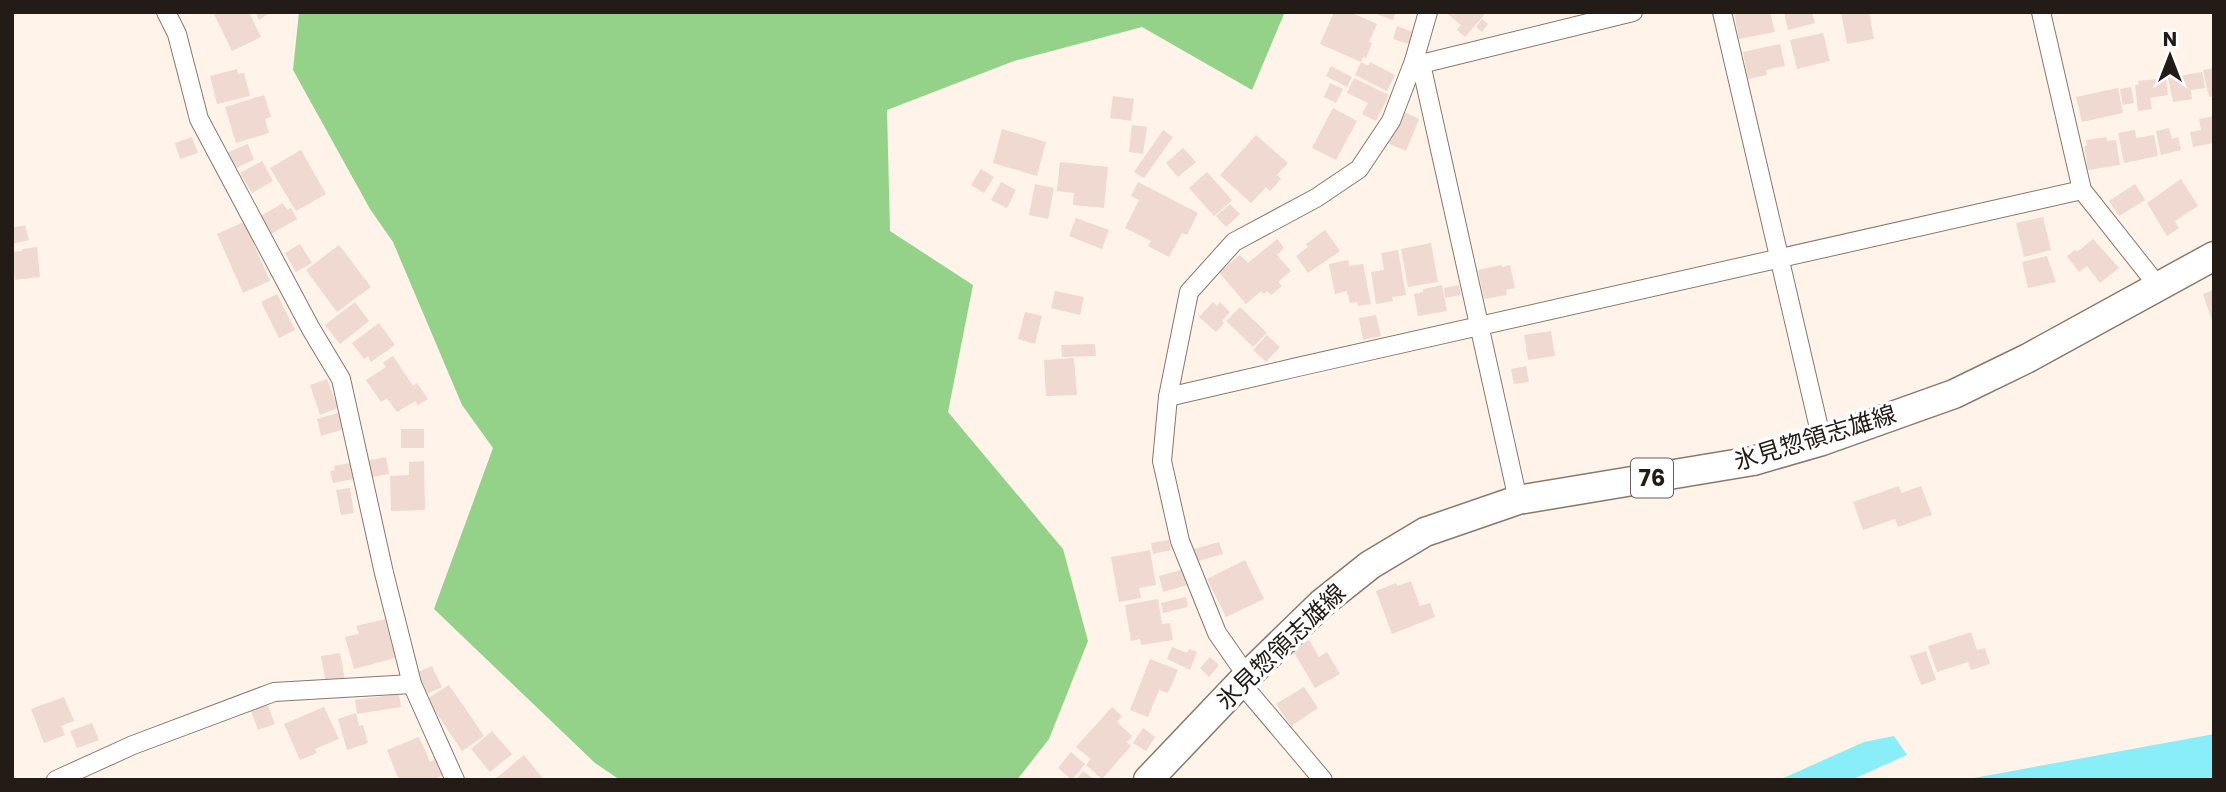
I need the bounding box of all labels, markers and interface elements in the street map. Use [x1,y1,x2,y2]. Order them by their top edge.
north arrow [2135,21,2205,91]
text: N [2163,26,2177,53]
street label: 氷見惣領志雄線 [1730,397,1900,478]
road number: 76 [1631,458,1673,498]
street label: 氷見惣領志雄線 [1209,576,1353,717]

